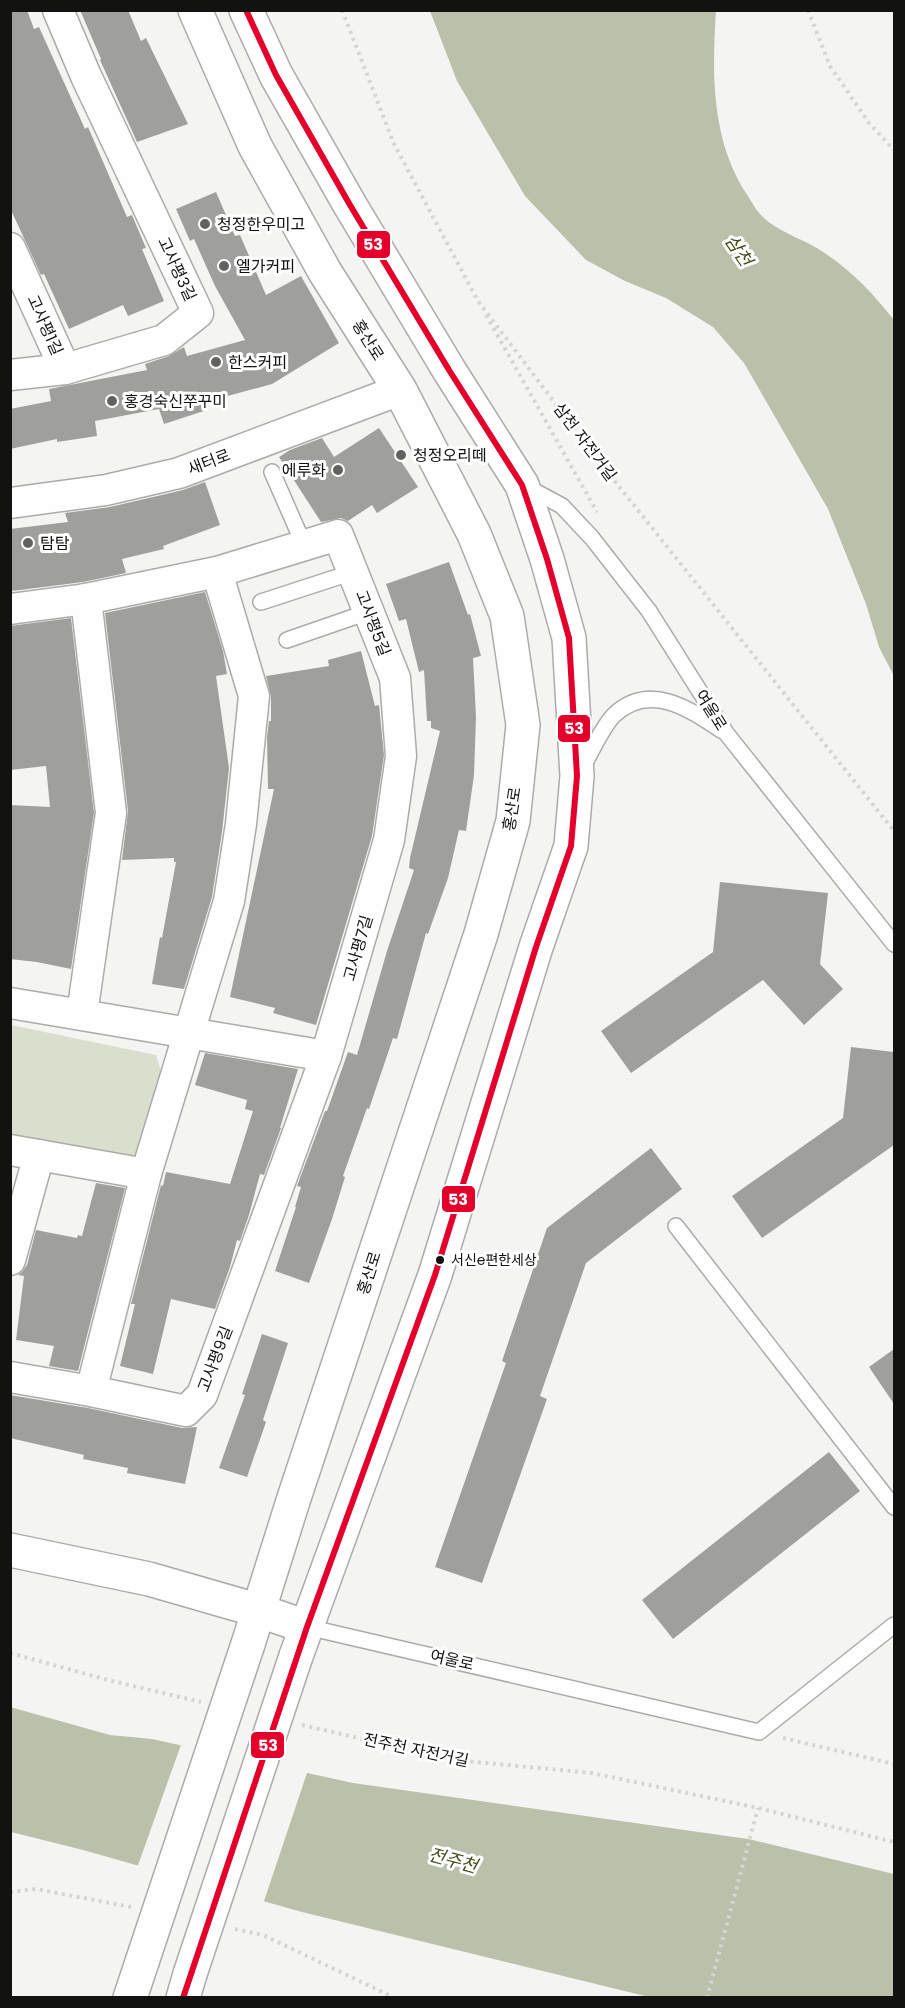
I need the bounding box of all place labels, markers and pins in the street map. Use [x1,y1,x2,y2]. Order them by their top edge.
place label: 청정한우미고 [217,213,305,236]
marker: 청정한우미고 [198,217,212,231]
place label: 엘가커피 [236,255,295,278]
marker: 엘가커피 [217,259,231,273]
place label: 한스커피 [228,351,287,374]
marker: 한스커피 [209,355,223,369]
place label: 홍경숙신쭈꾸미 [124,390,227,413]
marker: 홍경숙신쭈꾸미 [105,394,119,408]
place label: 청정오리떼 [413,444,487,467]
marker: 청정오리떼 [394,448,408,462]
place label: 에루화 [282,459,326,482]
marker: 에루화 [331,463,345,477]
place label: 탐탐 [40,532,70,555]
marker: 탐탐 [21,536,35,550]
place label: 서신e편한세상 [451,1250,537,1270]
marker: 서신e편한세상 [434,1254,446,1266]

